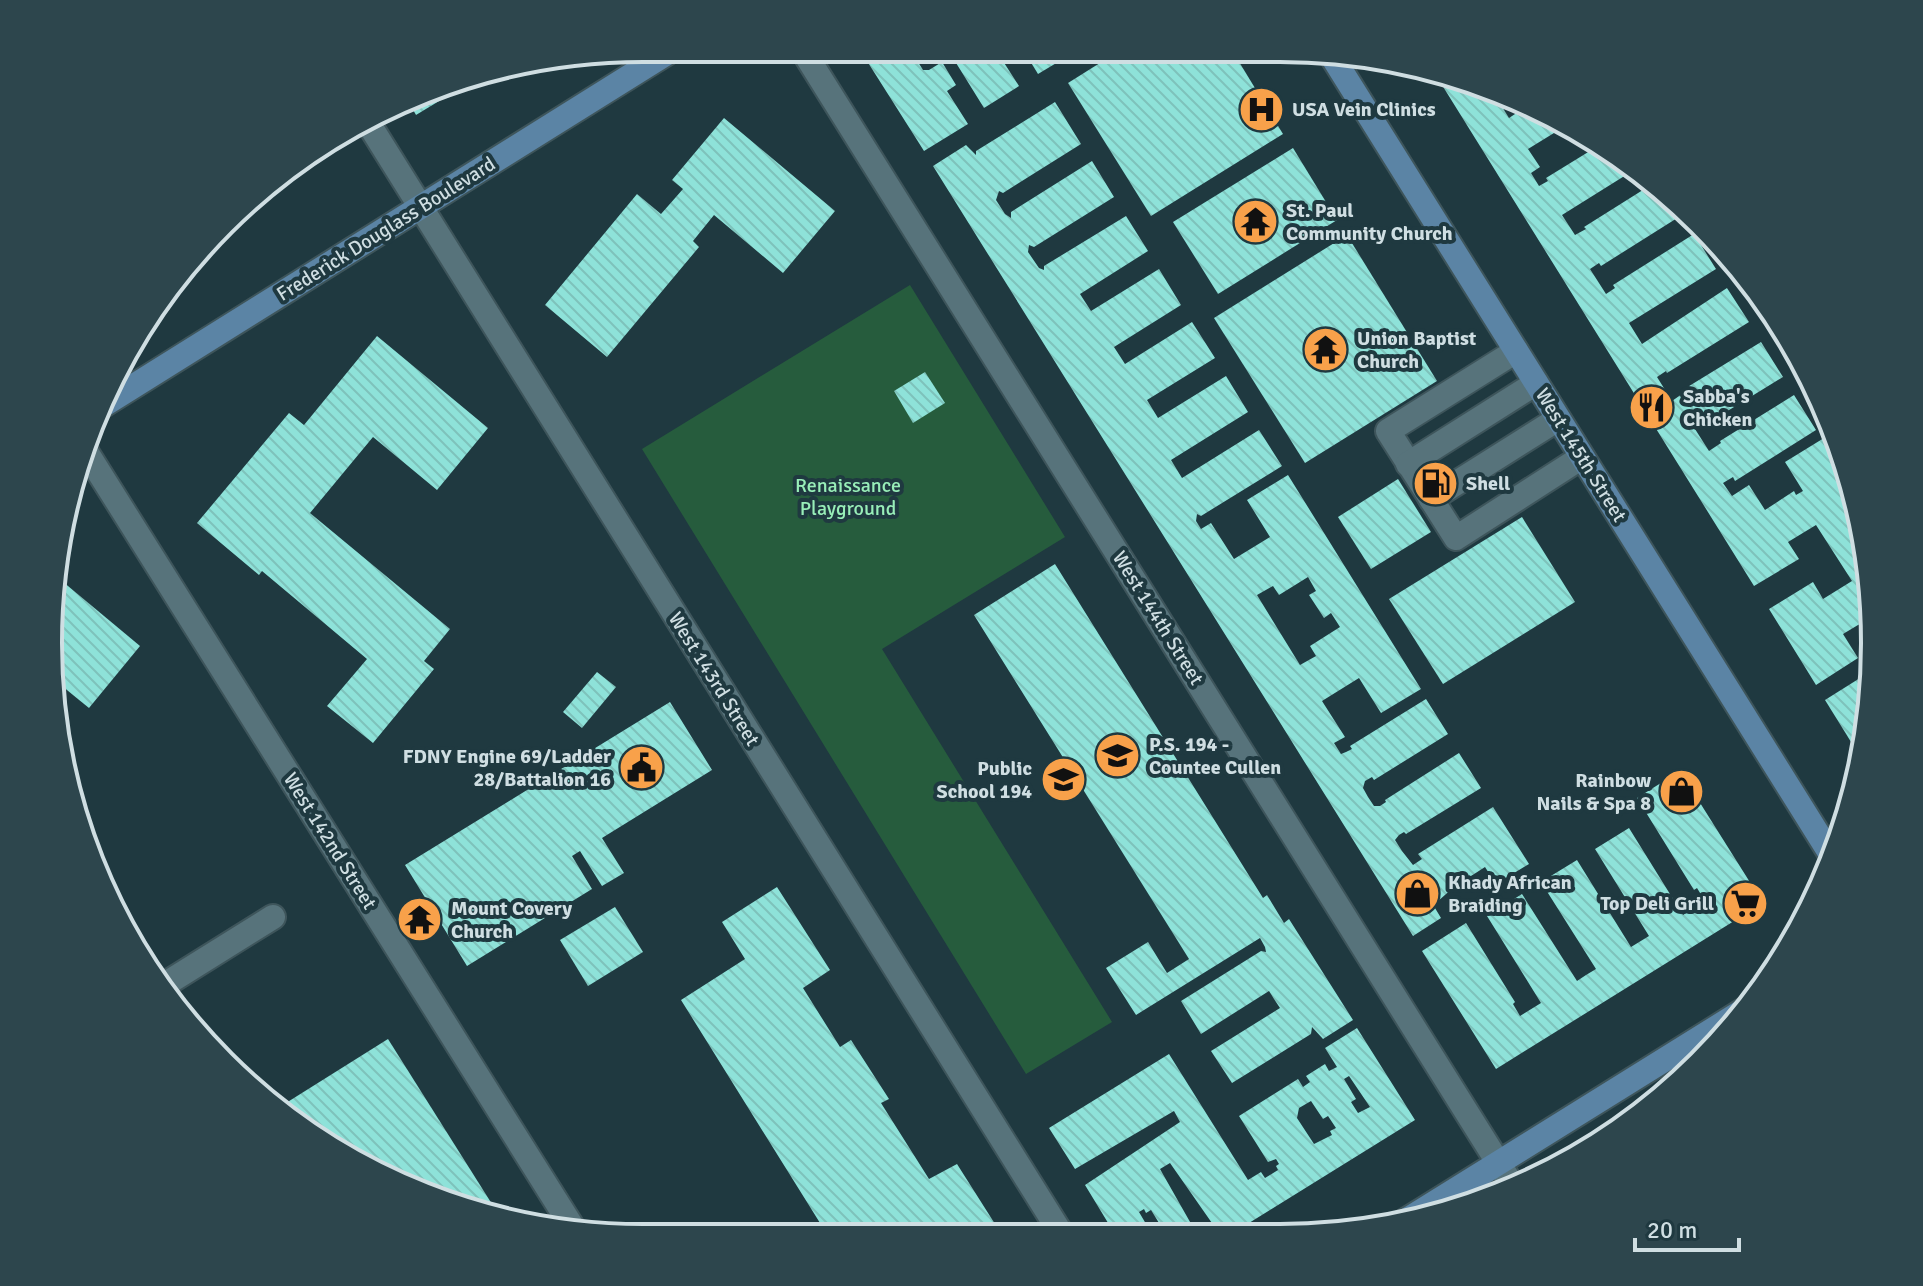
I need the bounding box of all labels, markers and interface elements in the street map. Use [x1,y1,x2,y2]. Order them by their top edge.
hospital icon: USA Vein Clinics [1237,85,1285,133]
place label: USA Vein Clinics [1292,97,1436,122]
street label: Frederick Douglass Boulevard [272,151,500,307]
temple icon: St. Paul Community Church [1231,197,1279,245]
place label: St. Paul Community Church [1286,198,1453,246]
temple icon: Union Baptist Church [1302,326,1350,374]
place label: Union Baptist Church [1357,326,1477,374]
street label: West 145th Street [1530,383,1632,527]
restaurant icon: Sabba's Chicken [1628,383,1676,431]
place label: Sabba's Chicken [1683,384,1753,432]
fuel station icon: Shell [1411,459,1459,507]
place label: Shell [1466,471,1510,496]
park label: Renaissance Playground [795,473,901,521]
street label: West 144th Street [1107,546,1209,690]
street label: West 143rd Street [663,607,765,751]
school or university icon: P.S. 194 - Countee Cullen [1094,731,1142,779]
place label: P.S. 194 - Countee Cullen [1149,732,1281,780]
public building icon: FDNY Engine 69/Ladder 28/Battalion 16 [618,743,666,791]
place label: FDNY Engine 69/Ladder 28/Battalion 16 [403,744,611,792]
school or university icon: Public School 194 [1039,755,1087,803]
place label: Public School 194 [937,756,1032,804]
shop icon: Rainbow Nails & Spa 8 [1658,767,1706,815]
street label: West 142nd Street [278,768,382,914]
place label: Rainbow Nails & Spa 8 [1536,768,1652,816]
shop icon: Khady African Braiding [1393,869,1441,917]
place label: Khady African Braiding [1448,870,1572,918]
supermarket icon: Top Deli Grill [1721,879,1769,927]
place label: Top Deli Grill [1601,891,1714,916]
temple icon: Mount Covery Church [396,895,444,943]
place label: Mount Covery Church [451,896,572,944]
scale bar [1635,1202,1739,1252]
text: 20 m [1647,1215,1697,1245]

